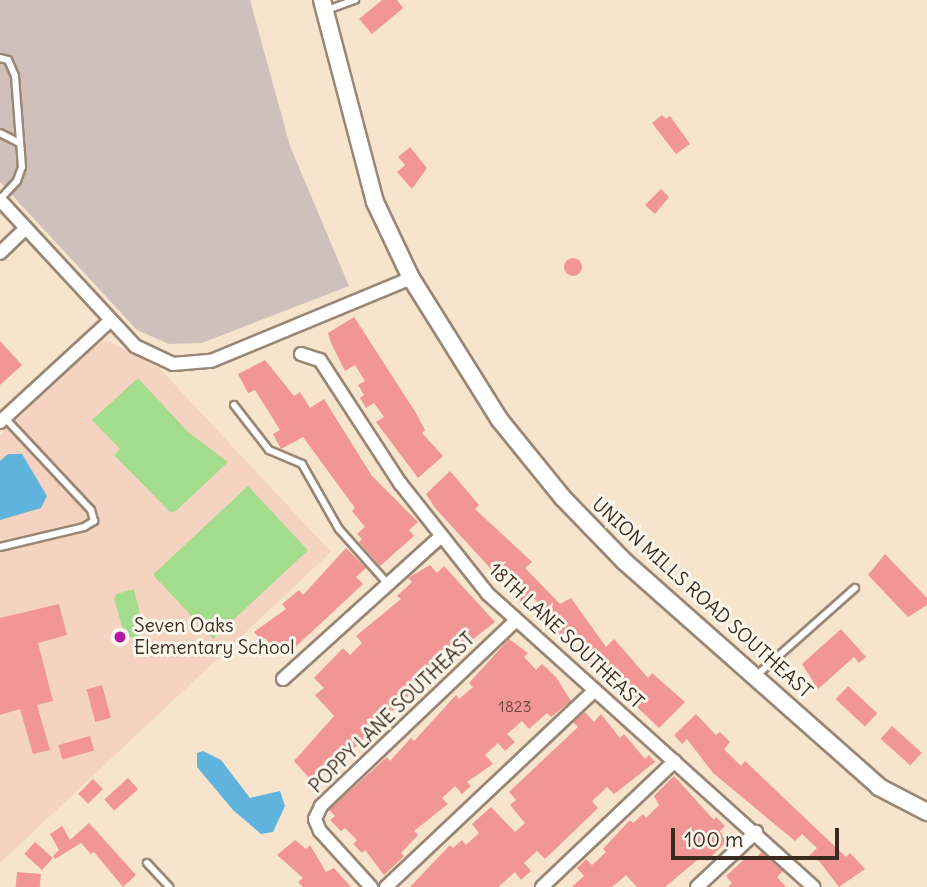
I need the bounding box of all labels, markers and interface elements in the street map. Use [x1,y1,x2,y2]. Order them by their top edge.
street label: UNION MILLS ROAD SOUTHEAST [587,493,817,703]
street label: 18TH LANE SOUTHEAST [484,558,648,714]
place label: Seven Oaks Elementary School [134,615,295,659]
street label: POPPY LANE SOUTHEAST [305,628,479,798]
marker: Seven Oaks Elementary School [112,629,128,645]
house number: 1823 [498,696,532,716]
scale bar [675,814,843,858]
text: 100 m [684,826,743,853]

